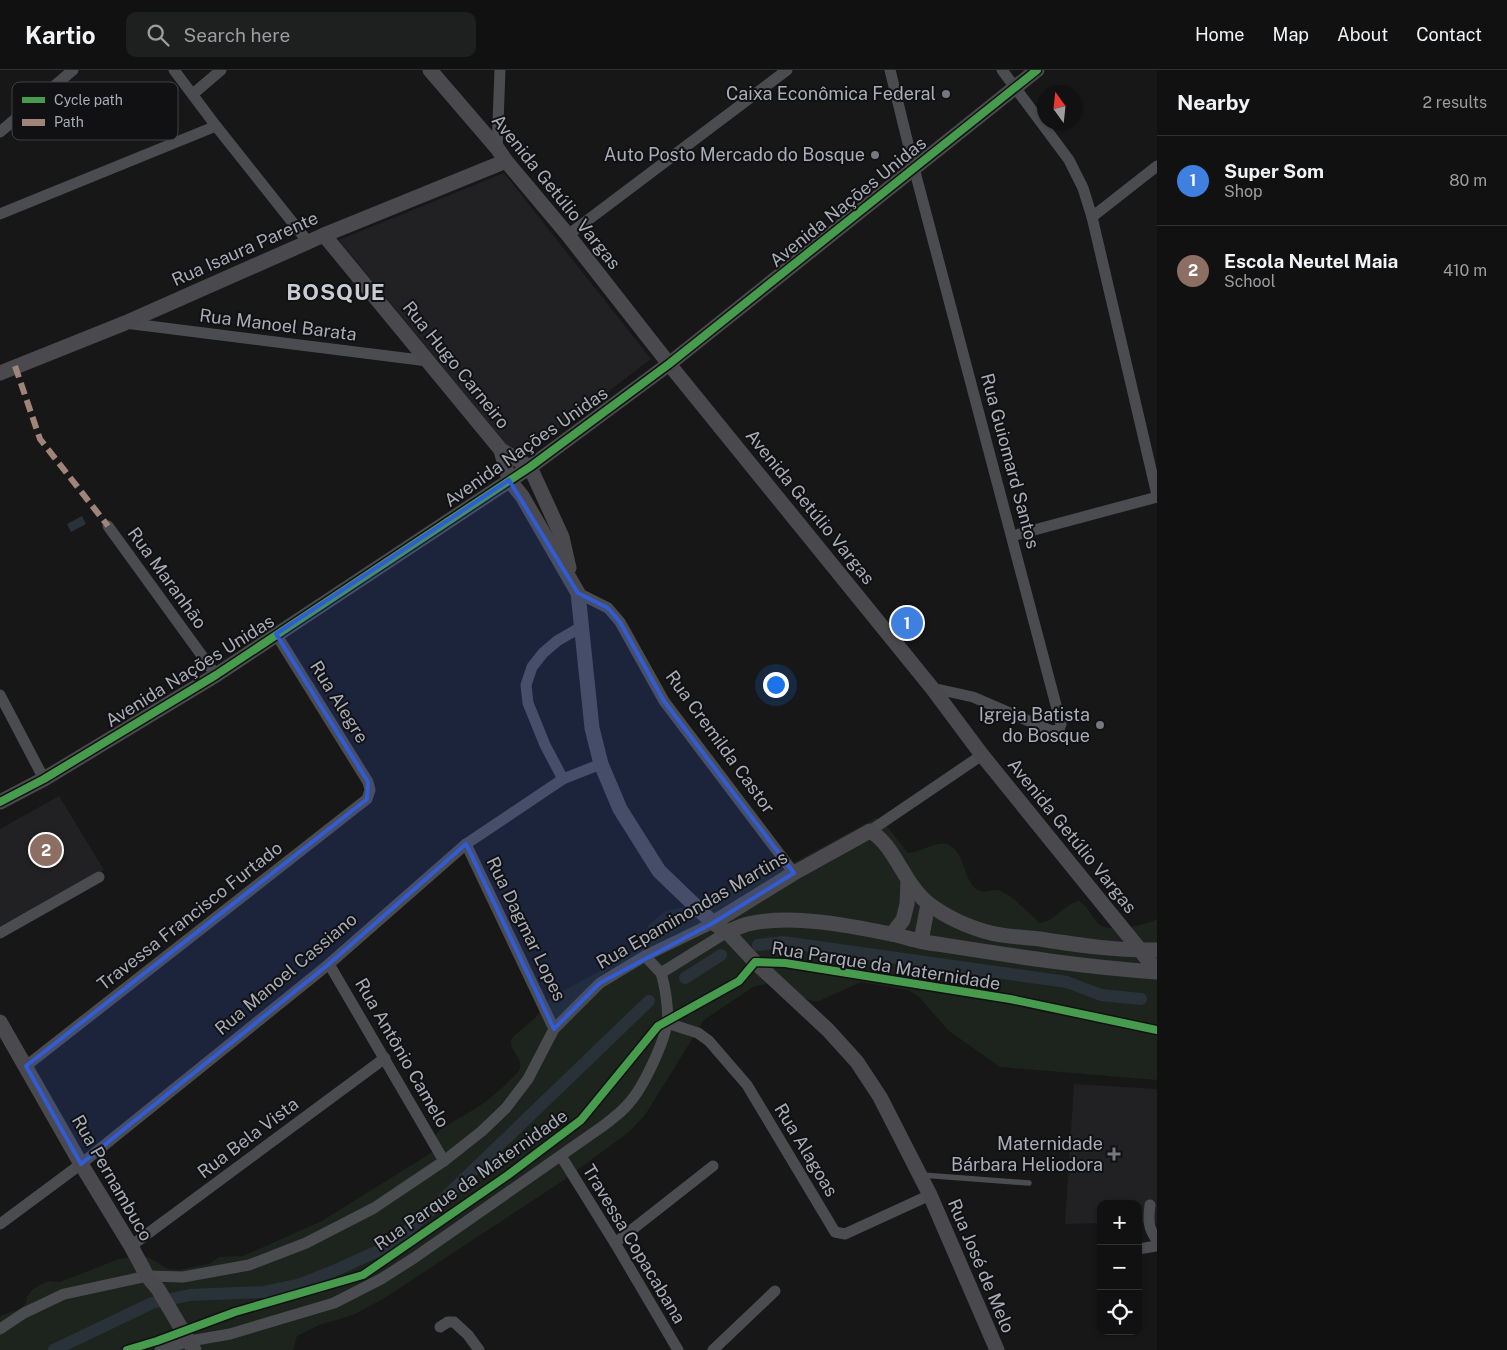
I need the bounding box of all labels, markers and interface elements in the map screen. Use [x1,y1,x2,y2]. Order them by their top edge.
search box [126,12,476,57]
text: Kartio [25,21,96,49]
icon: search [144,21,172,49]
text: Search here [184,24,290,46]
text: Home [1195,24,1245,45]
text: Map [1273,24,1309,45]
text: About [1337,24,1388,45]
text: Contact [1416,24,1482,45]
legend [12,82,178,140]
place label: Caixa Econômica Federal [726,83,936,104]
north arrow [1037,85,1082,130]
marker: Caixa Econômica Federal [940,88,952,100]
text: Nearby [1177,90,1250,115]
text: Cycle path [54,92,123,108]
text: 2 results [1422,93,1487,112]
street label: Avenida Getúlio Vargas [488,110,625,273]
text: Path [54,114,84,130]
street label: Avenida Nações Unidas [765,132,930,271]
place label: Auto Posto Mercado do Bosque [604,144,865,165]
marker: Auto Posto Mercado do Bosque [869,149,881,161]
text: Super Som [1224,160,1324,182]
text: 1 [1190,171,1196,190]
text: 80 m [1449,171,1487,190]
text: Shop [1224,182,1263,201]
street label: Rua Isaura Parente [168,207,321,290]
text: Escola Neutel Maia [1224,250,1398,272]
text: 2 [1188,261,1198,280]
text: 410 m [1443,261,1487,280]
text: School [1224,272,1275,291]
district label: BOSQUE [286,279,386,305]
street label: Rua Hugo Carneiro [399,297,514,433]
street label: Rua Manoel Barata [198,304,358,345]
street label: Rua Guiomard Santos [977,371,1044,551]
street label: Avenida Nações Unidas [440,382,612,511]
street label: Avenida Getúlio Vargas [742,425,879,588]
street label: Rua Maranhão [124,523,211,632]
pin: 1 [891,604,923,642]
street label: Avenida Nações Unidas [102,610,278,731]
street label: Rua Alegre [306,657,373,747]
street label: Rua Cremilda Castor [662,666,779,817]
your location [763,672,789,698]
place label: Igreja Batista do Bosque [979,704,1090,746]
marker: Igreja Batista do Bosque [1094,719,1106,731]
street label: Avenida Getúlio Vargas [1004,754,1141,917]
pin: 2 [30,831,62,869]
street label: Travessa Francisco Furtado [93,837,286,994]
street label: Rua Epaminondas Martins [593,846,791,973]
street label: Rua Dagmar Lopes [482,853,570,1004]
street label: Rua Manoel Cassiano [211,908,361,1039]
street label: Rua Parque da Maternidade [770,937,1002,994]
street label: Rua Antônio Camelo [351,974,454,1131]
street label: Rua Bela Vista [193,1093,302,1182]
street label: Rua Alagoas [770,1099,842,1200]
street label: Rua Parque da Maternidade [370,1105,571,1255]
street label: Rua Pernambuco [68,1111,157,1245]
place label: Maternidade Bárbara Heliodora [951,1133,1103,1175]
marker: Maternidade Bárbara Heliodora [1107,1147,1121,1161]
street label: Travessa Copacabana [579,1160,690,1327]
street label: Rua José de Melo [944,1196,1019,1336]
map controls [1097,1200,1142,1335]
button: + [1097,1200,1142,1245]
button: − [1097,1245,1142,1290]
button: locate [1097,1290,1142,1335]

